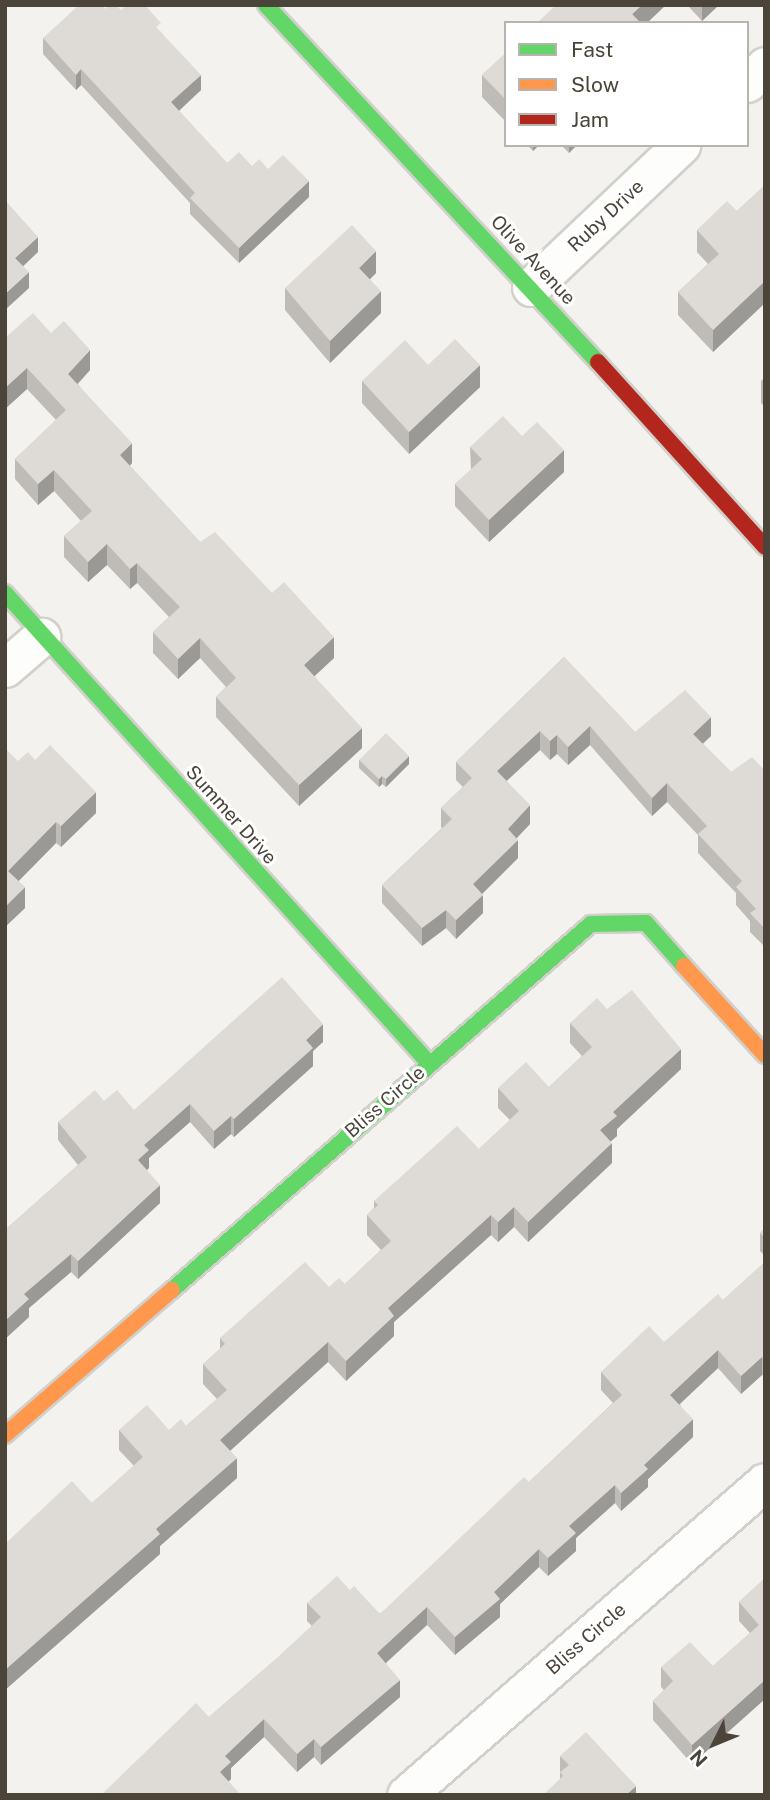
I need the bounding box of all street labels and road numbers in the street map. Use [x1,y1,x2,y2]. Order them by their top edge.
street label: Ruby Drive [563,175,649,257]
street label: Olive Avenue [486,210,580,310]
street label: Summer Drive [181,761,281,869]
street label: Bliss Circle [340,1061,430,1143]
street label: Bliss Circle [541,1598,631,1680]

